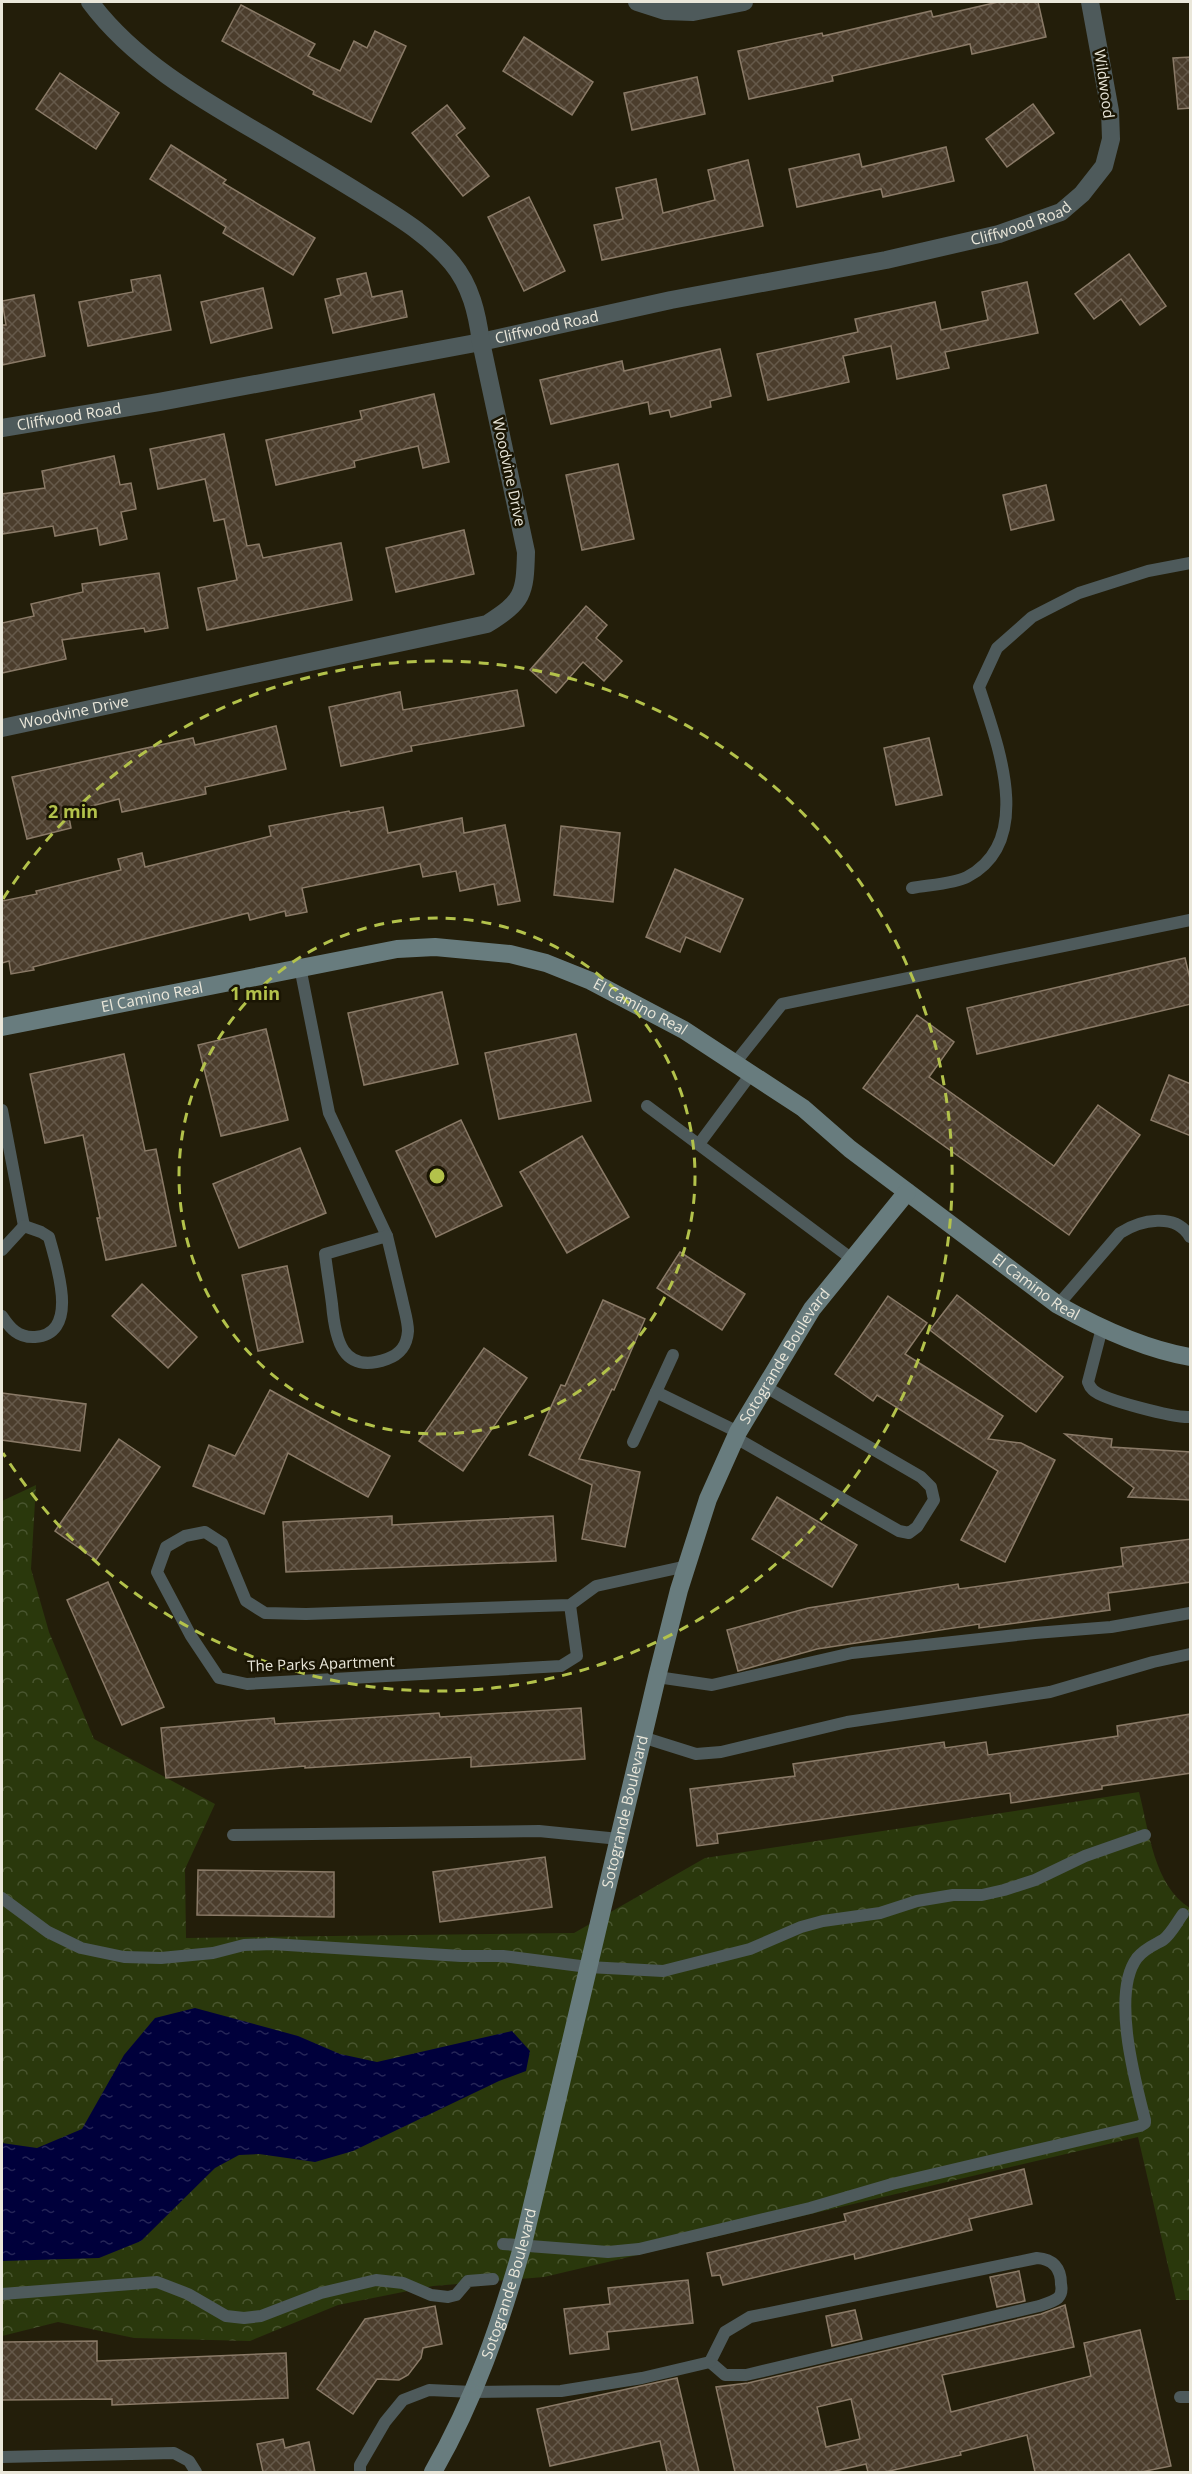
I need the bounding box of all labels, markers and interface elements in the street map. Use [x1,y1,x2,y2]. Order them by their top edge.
street label: Wildwood [1090,48,1120,120]
street label: Cliffwood Road [968,196,1075,249]
street label: Cliffwood Road [493,305,600,348]
street label: Cliffwood Road [15,397,123,434]
street label: Woodvine Drive [489,416,531,528]
street label: Woodvine Drive [18,690,130,733]
text: 2 min [48,799,98,823]
street label: El Camino Real [590,973,692,1039]
street label: El Camino Real [99,977,205,1016]
text: 1 min [230,981,280,1005]
centre of rings [427,1166,447,1186]
street label: El Camino Real [989,1248,1084,1324]
street label: Sotogrande Boulevard [734,1284,834,1427]
street label: The Parks Apartment [247,1650,395,1676]
street label: Sotogrande Boulevard [596,1733,652,1890]
street label: Sotogrande Boulevard [476,2206,540,2361]

